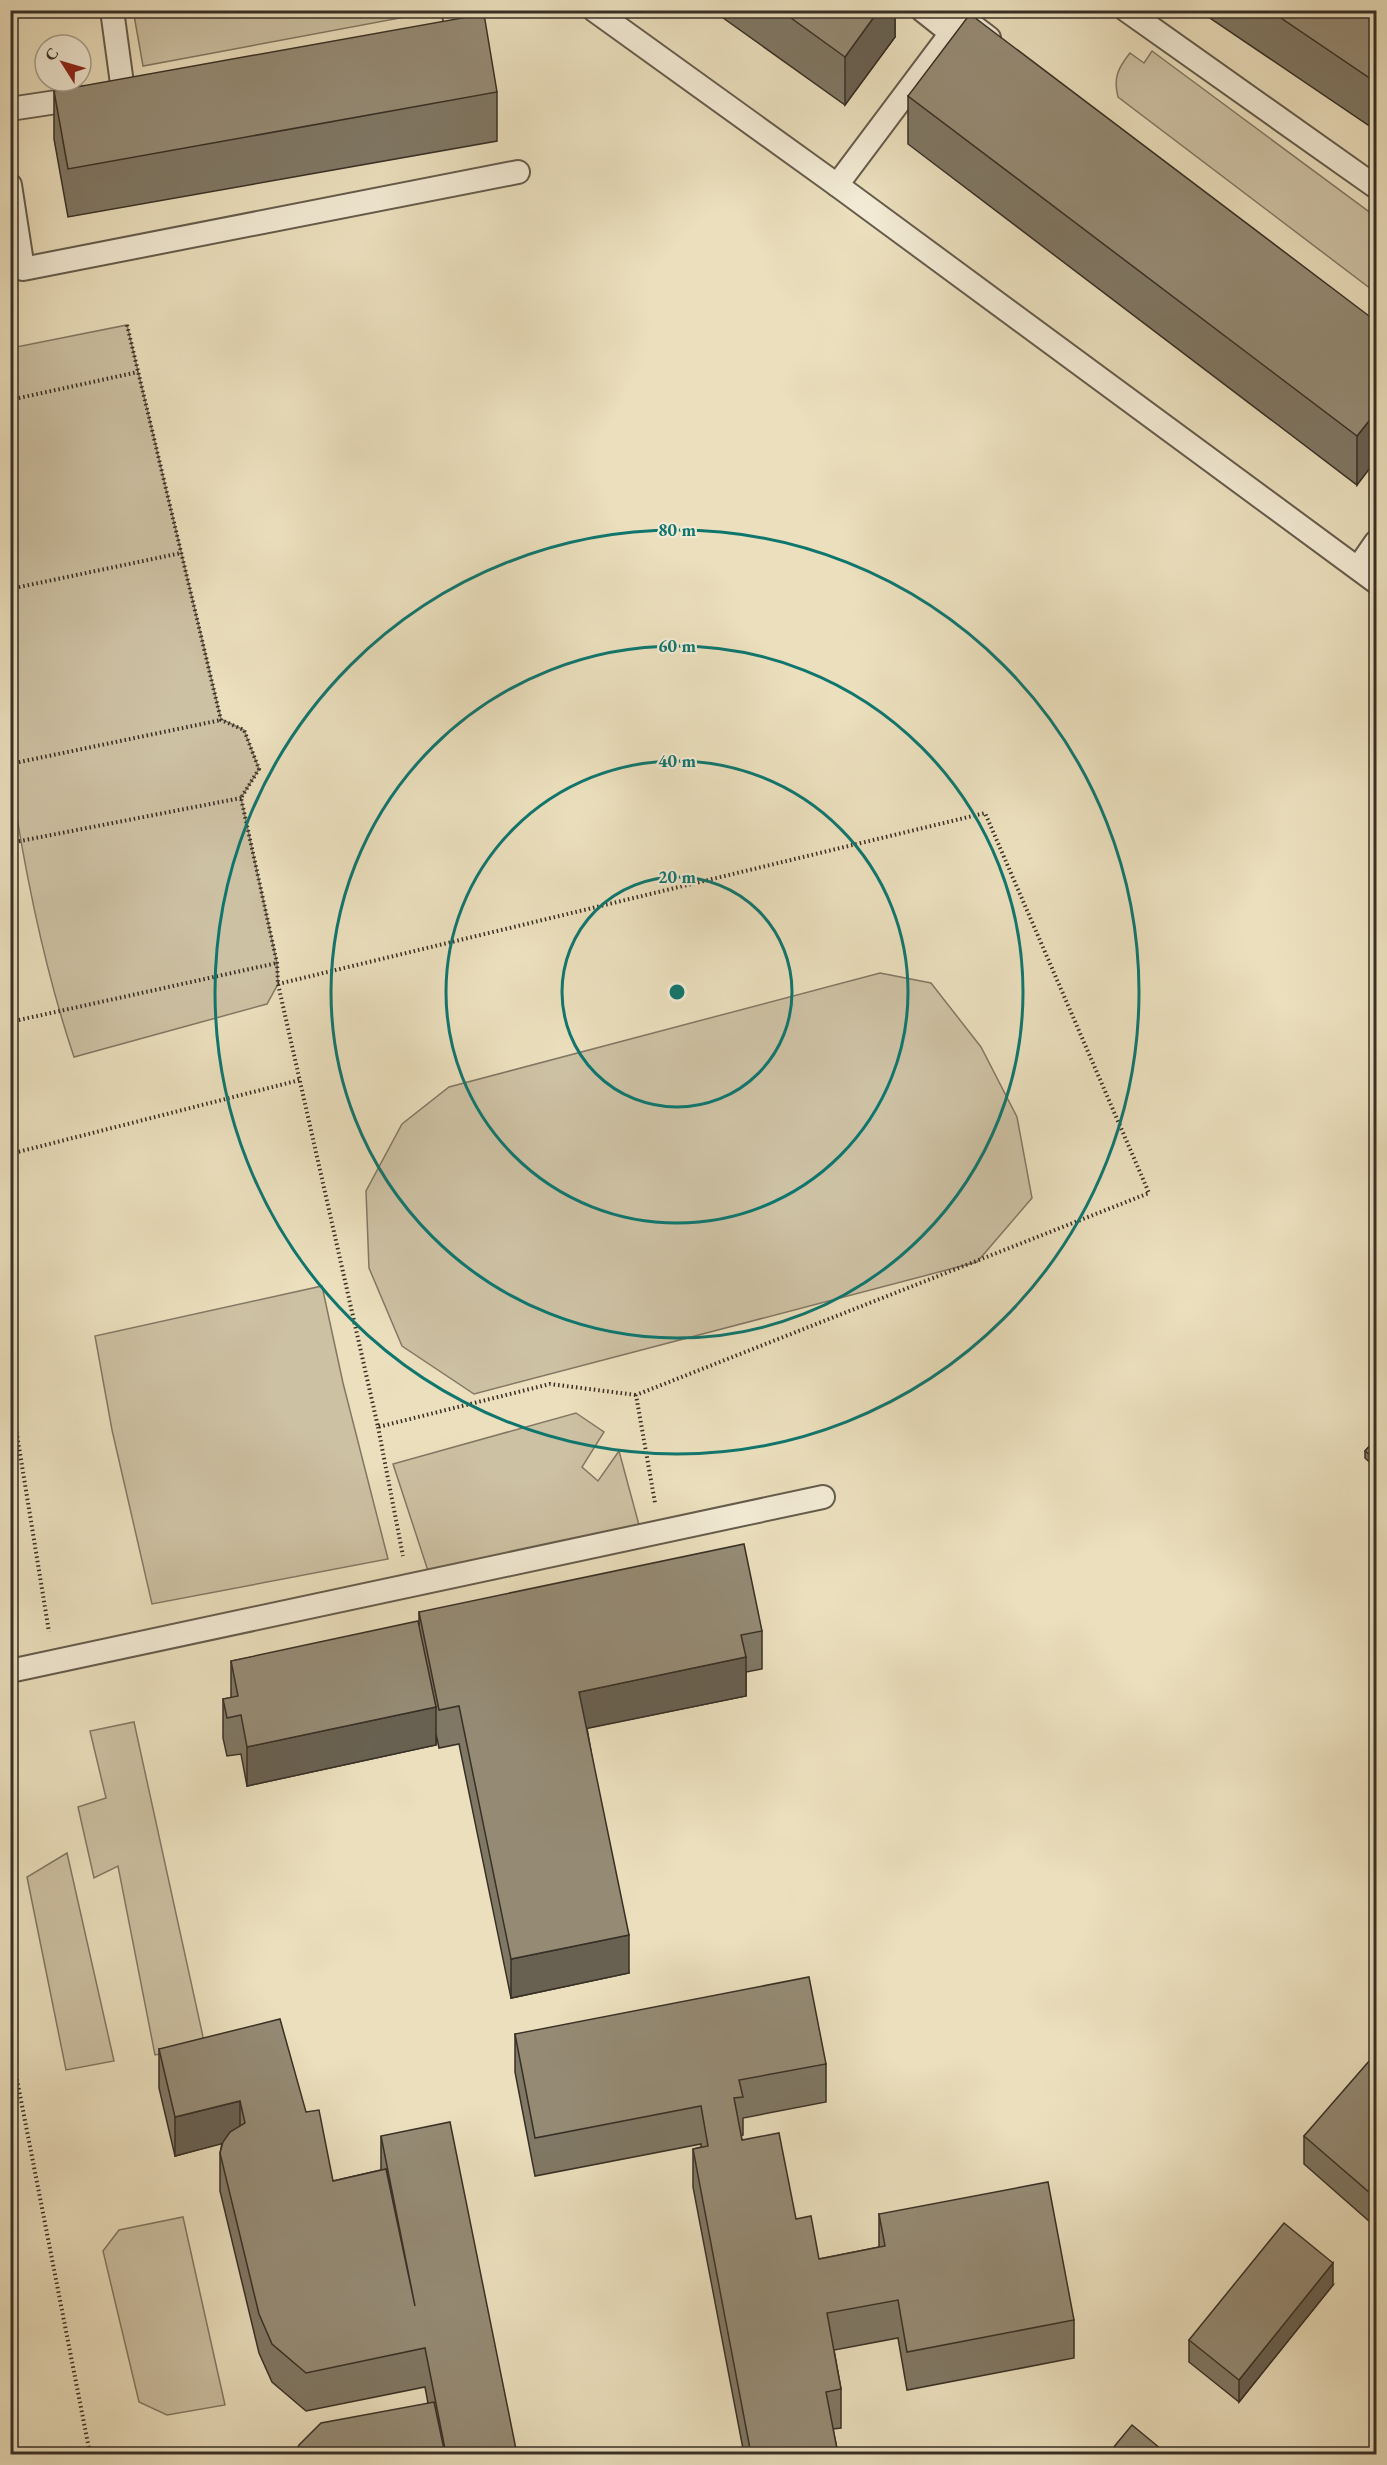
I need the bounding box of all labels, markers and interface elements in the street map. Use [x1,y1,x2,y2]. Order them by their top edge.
north arrow [33,33,93,93]
text: С [40,43,63,65]
text: 80 m [658,518,696,541]
text: 60 m [658,634,696,657]
text: 40 m [658,749,696,772]
text: 20 m [658,865,696,888]
centre of rings [667,982,687,1002]

